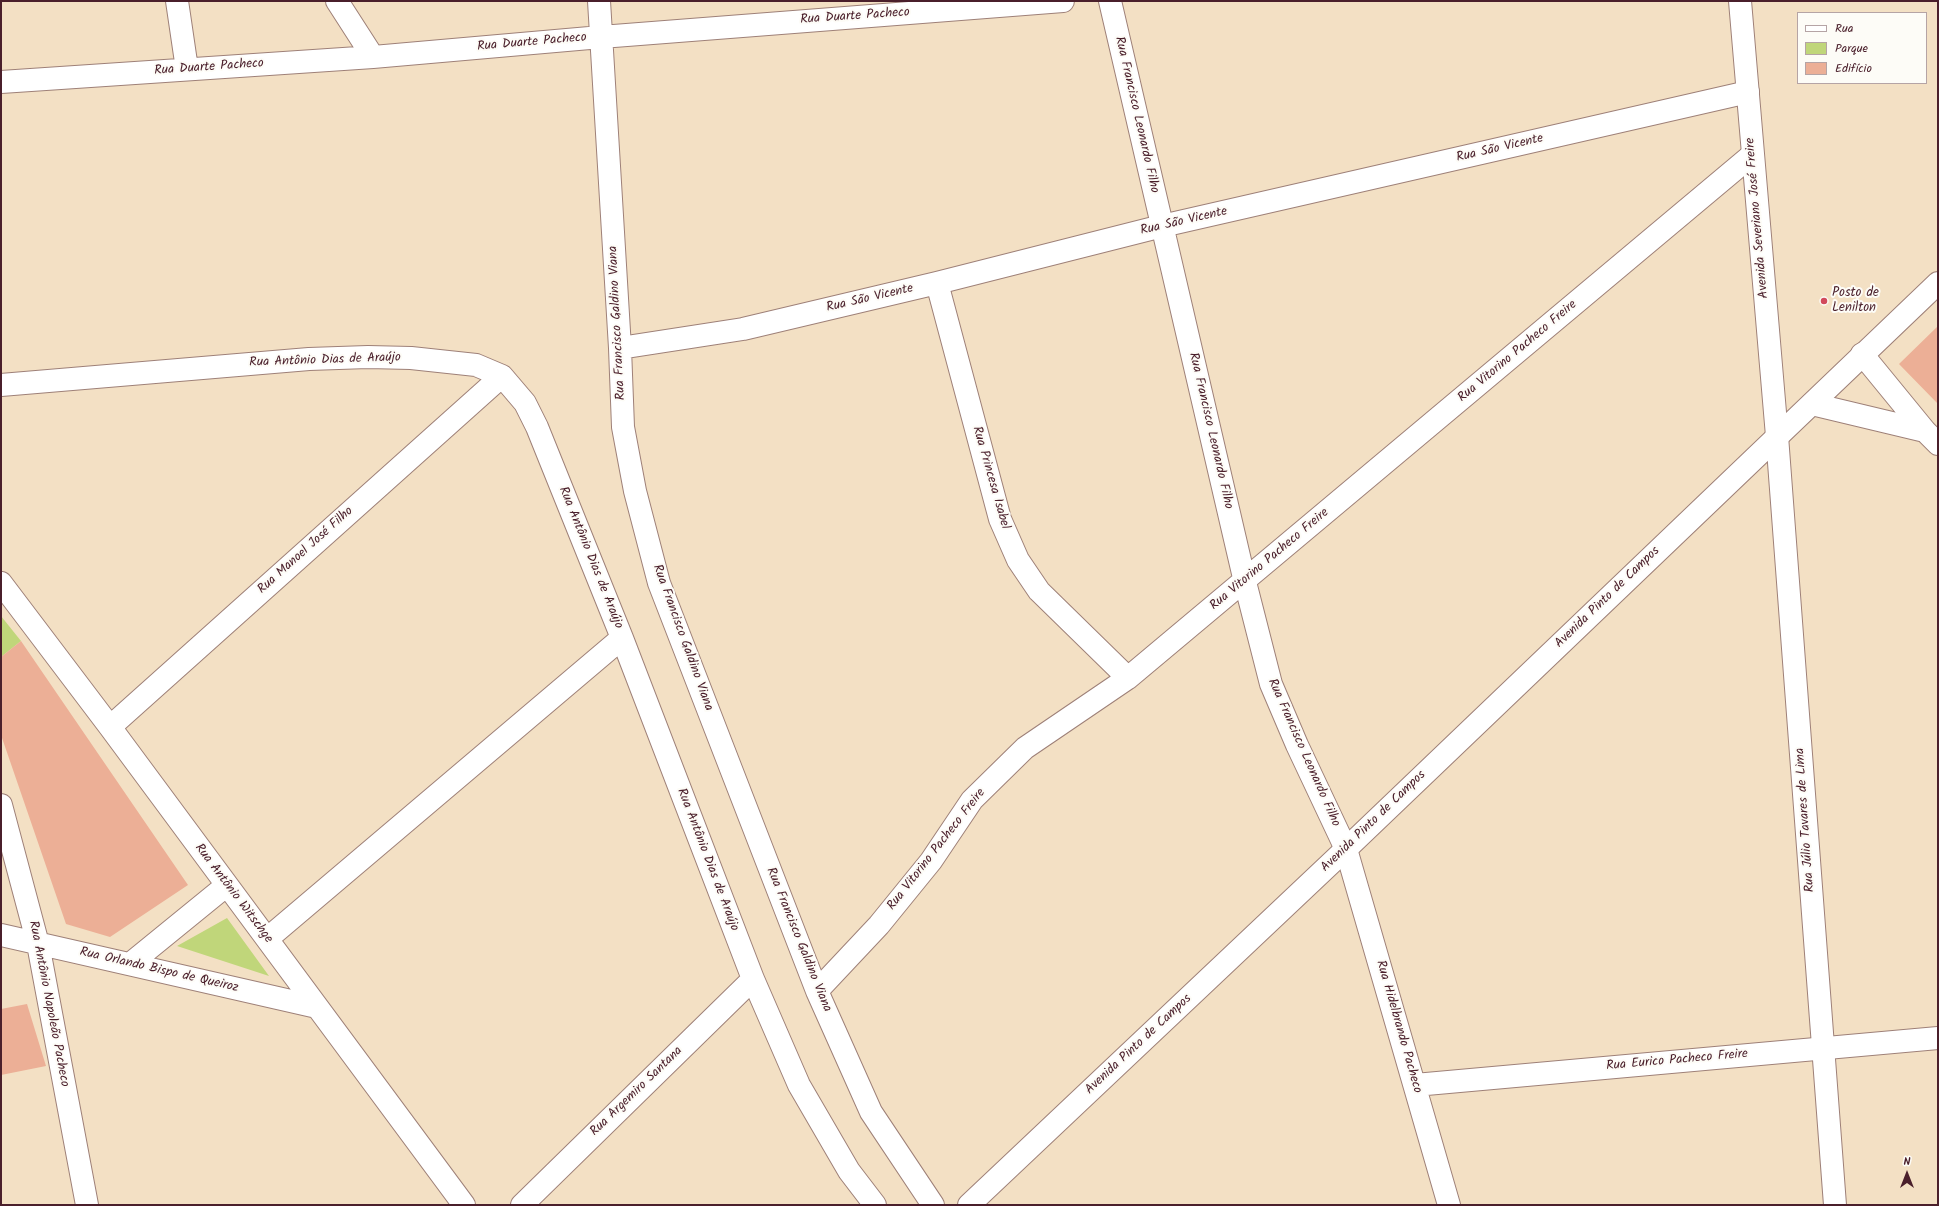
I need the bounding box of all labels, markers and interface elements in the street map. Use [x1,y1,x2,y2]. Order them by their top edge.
street label: Rua Duarte Pacheco [800,5,910,29]
legend [1797,12,1927,84]
text: Rua [1835,19,1853,38]
street label: Rua Duarte Pacheco [477,30,587,56]
street label: Rua Francisco Leonardo Filho [1110,35,1162,195]
text: Parque [1835,39,1868,58]
street label: Rua Duarte Pacheco [154,56,264,80]
text: Edifício [1835,59,1872,78]
street label: Rua São Vicente [1455,131,1545,167]
street label: Avenida Severiano José Freire [1743,137,1773,299]
street label: Rua São Vicente [1139,204,1229,240]
street label: Rua Francisco Galdino Viana [606,245,630,401]
street label: Rua São Vicente [825,281,915,317]
place label: Posto de Lenilton [1832,286,1879,317]
marker: Posto de Lenilton [1819,296,1829,306]
street label: Rua Vitorino Pacheco Freire [1455,298,1581,406]
street label: Rua Antônio Dias de Araújo [249,351,401,371]
street label: Rua Francisco Leonardo Filho [1184,351,1236,511]
street label: Rua Princesa Isabel [968,425,1012,531]
street label: Rua Antônio Dias de Araújo [554,485,626,631]
street label: Rua Manoel José Filho [255,504,357,598]
street label: Rua Vitorino Pacheco Freire [1207,506,1333,614]
street label: Avenida Pinto de Campos [1552,544,1664,652]
street label: Rua Francisco Galdino Viana [648,563,716,713]
street label: Rua Francisco Leonardo Filho [1263,677,1343,829]
street label: Rua Júlio Tavares de Lima [1793,747,1819,893]
street label: Avenida Pinto de Campos [1318,768,1430,876]
street label: Rua Antônio Dias de Araújo [673,786,741,934]
street label: Rua Vitorino Pacheco Freire [885,786,989,914]
street label: Rua Antônio Witschge [190,841,276,947]
street label: Rua Francisco Galdino Viana [762,865,834,1015]
street label: Rua Antônio Napoleão Pacheco [24,920,72,1088]
street label: Rua Orlando Bispo de Queiroz [78,945,240,997]
street label: Rua Hidelbrando Pacheco [1372,959,1424,1095]
street label: Avenida Pinto de Campos [1083,992,1195,1098]
street label: Rua Argemiro Santana [588,1044,686,1140]
street label: Rua Eurico Pacheco Freire [1606,1047,1748,1075]
text: N [1904,1153,1910,1171]
north arrow [1887,1154,1927,1194]

